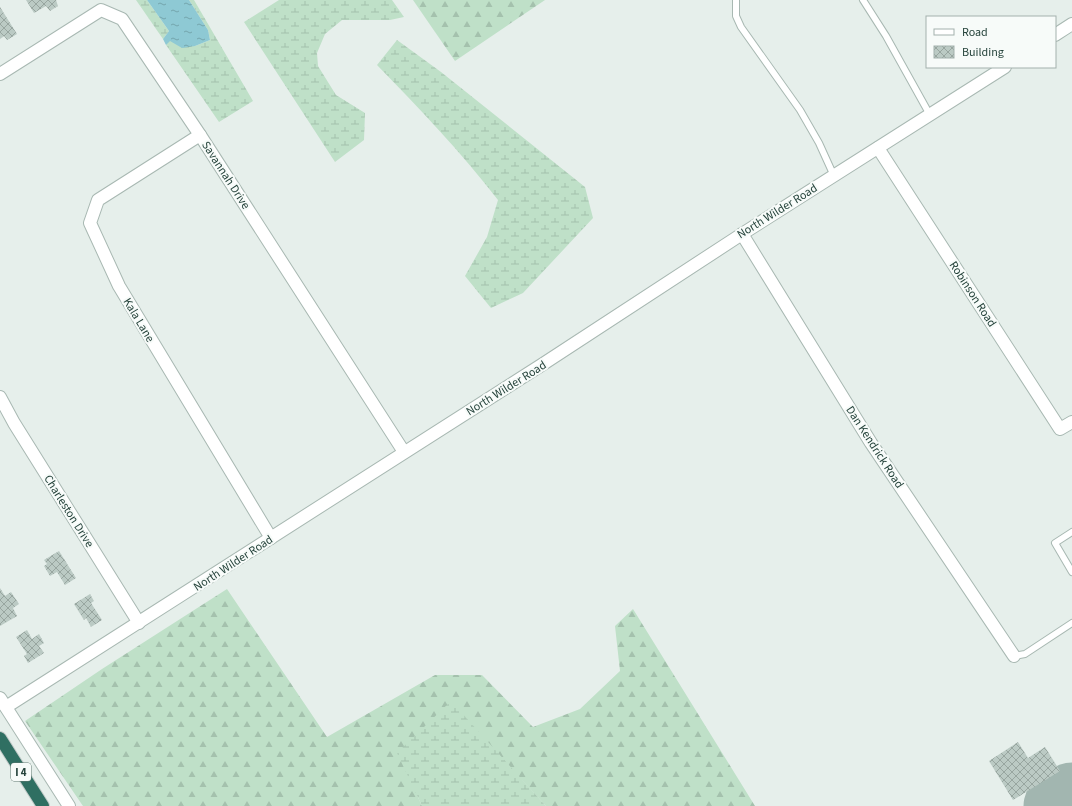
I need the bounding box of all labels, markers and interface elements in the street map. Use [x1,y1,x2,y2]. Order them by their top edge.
legend [926,16,1056,68]
text: Road [962,24,988,41]
text: Building [962,44,1004,61]
street label: Savannah Drive [197,138,254,213]
street label: North Wilder Road [734,180,821,243]
street label: Robinson Road [945,258,1000,331]
street label: Kala Lane [119,295,158,346]
street label: North Wilder Road [463,357,550,420]
street label: Dan Kendrick Road [842,403,908,492]
street label: Charleston Drive [39,472,98,551]
street label: North Wilder Road [190,531,276,596]
road number: I 4 [11,763,31,781]

